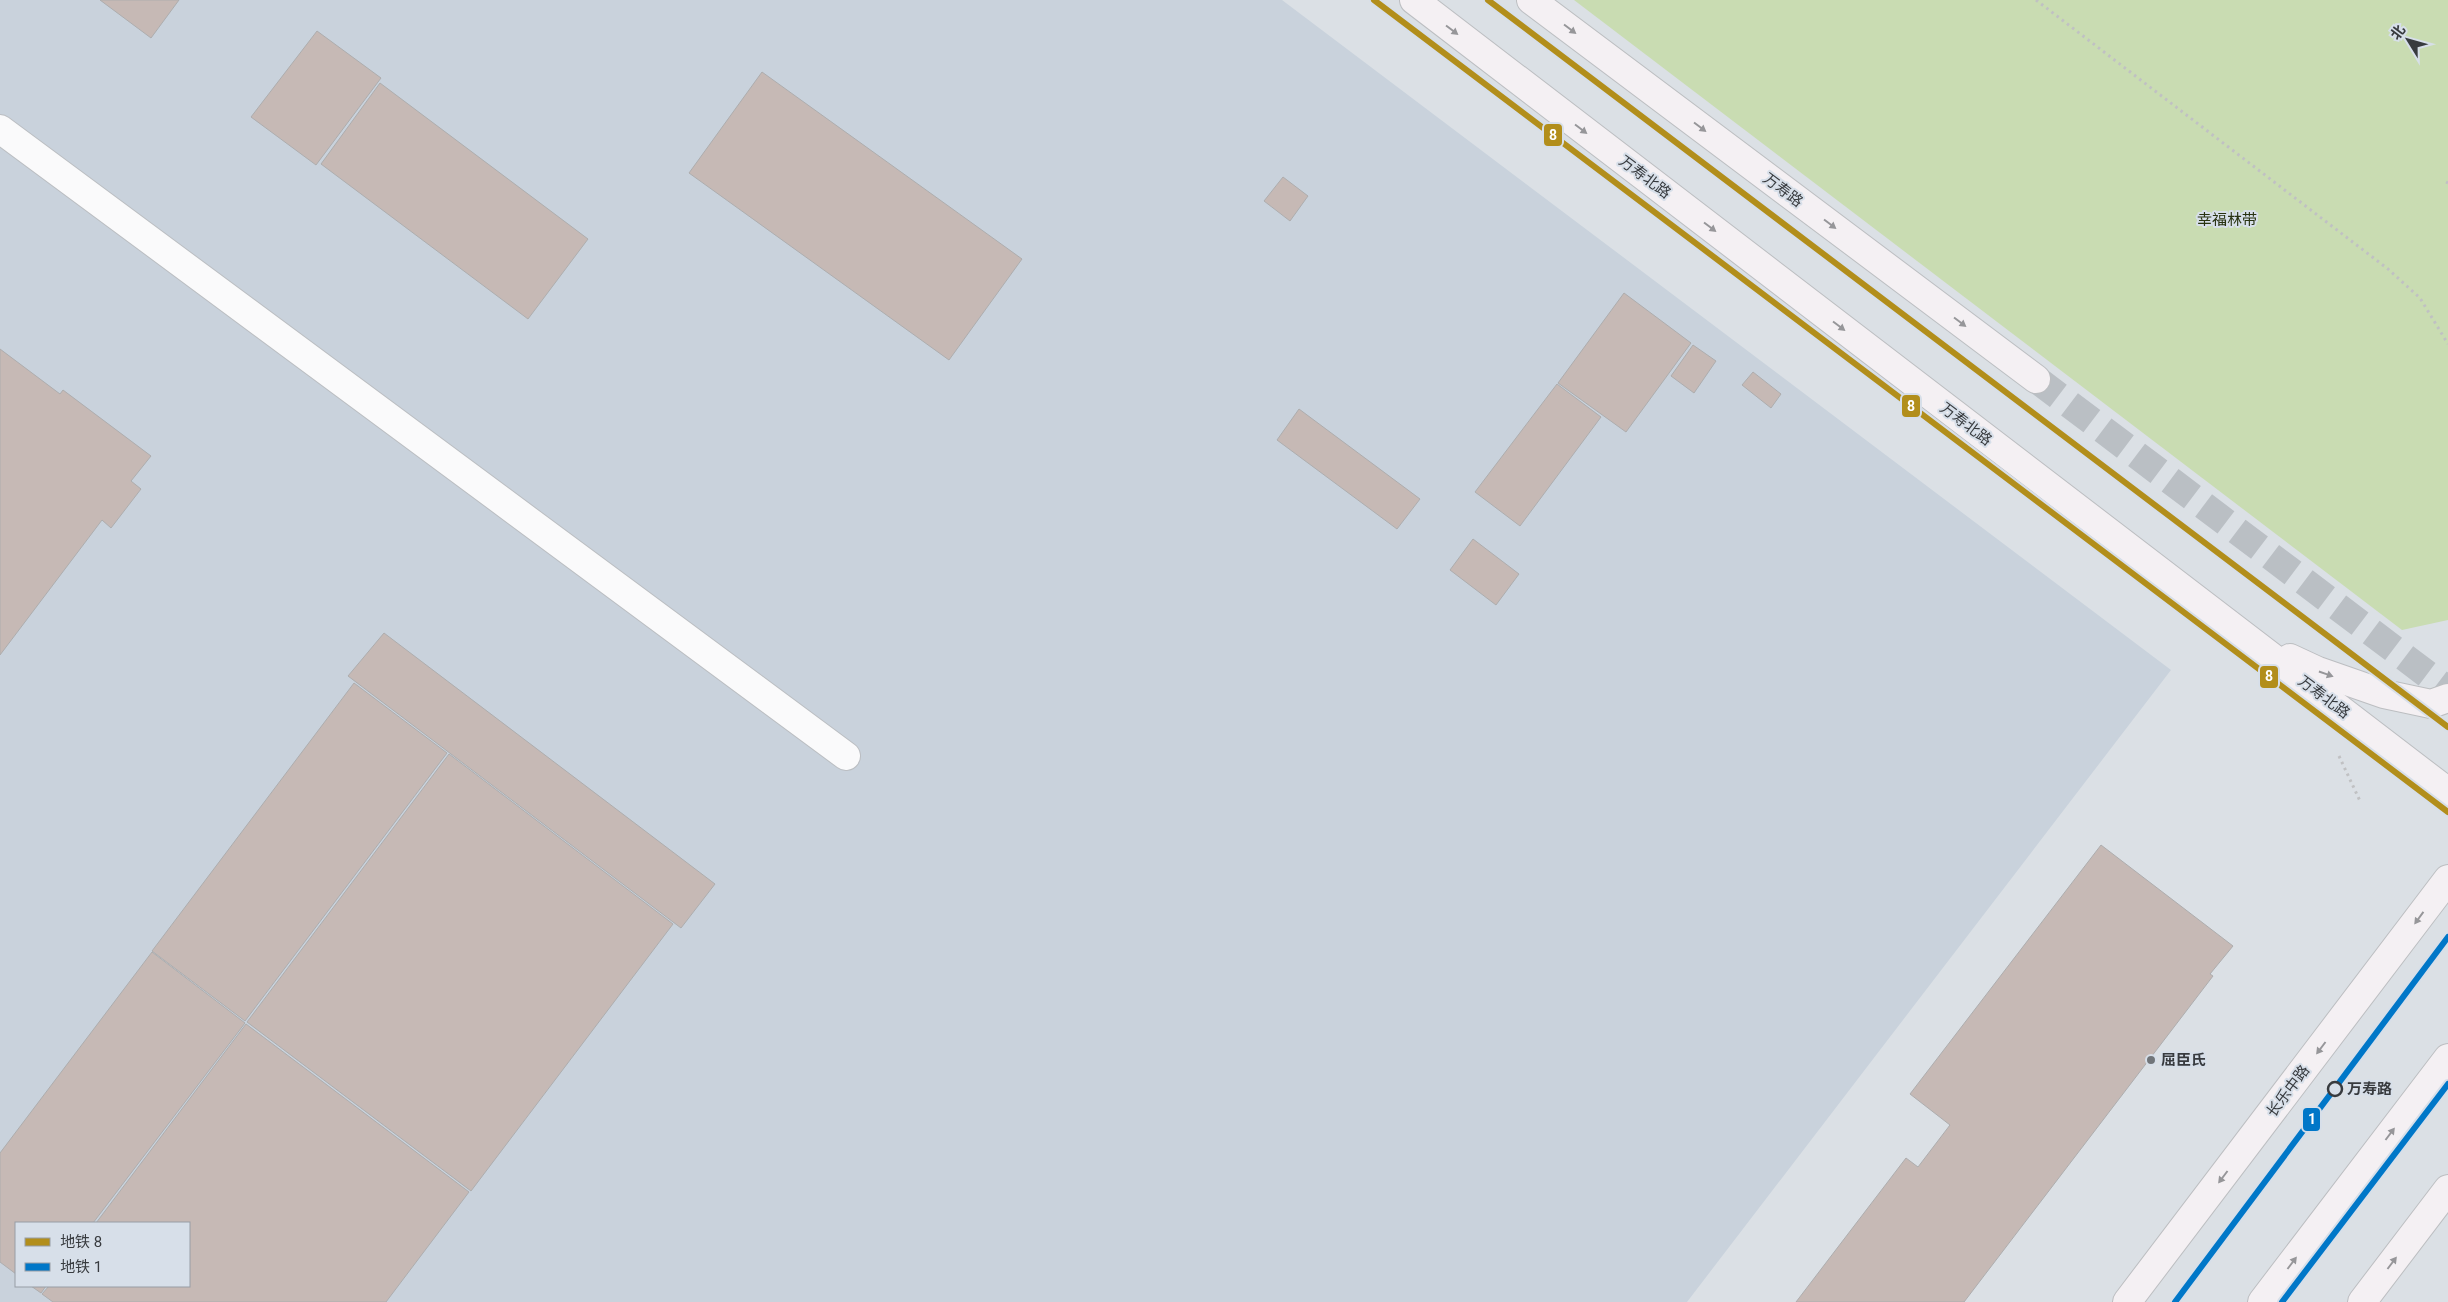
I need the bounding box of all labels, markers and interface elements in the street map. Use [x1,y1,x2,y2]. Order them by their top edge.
north arrow [2383,15,2433,65]
text: 北 [2387,22,2408,43]
one-way arrow [1445,24,1458,35]
one-way arrow [1563,24,1576,35]
one-way arrow [1693,122,1707,132]
line badge: 8 [1543,123,1563,147]
one-way arrow [1574,123,1587,134]
text: 8 [1549,127,1557,143]
street label: 万寿北路 [1616,152,1674,202]
street label: 万寿路 [1760,169,1806,211]
park label: 幸福林带 [2197,211,2257,229]
one-way arrow [1823,219,1836,230]
one-way arrow [1703,222,1716,233]
one-way arrow [1953,317,1967,327]
one-way arrow [1832,321,1845,332]
line badge: 8 [1901,394,1921,418]
text: 8 [1907,398,1915,414]
street label: 万寿北路 [1937,399,1995,449]
line badge: 8 [2259,665,2279,689]
text: 8 [2265,668,2273,684]
one-way arrow [2319,671,2334,678]
street label: 万寿北路 [2295,672,2353,722]
one-way arrow [2414,911,2424,925]
one-way arrow [2316,1041,2327,1054]
place label: 屈臣氏 [2161,1051,2206,1069]
marker: 屈臣氏 [2145,1054,2157,1066]
street label: 长乐中路 [2263,1062,2313,1120]
place label: 万寿路 [2347,1080,2392,1098]
marker: 万寿路 [2327,1081,2343,1097]
line badge: 1 [2302,1107,2321,1132]
text: 1 [2308,1111,2316,1127]
one-way arrow [2385,1128,2396,1141]
one-way arrow [2217,1170,2228,1183]
legend [15,1222,190,1287]
text: 地铁 8 [60,1233,102,1251]
one-way arrow [2287,1256,2297,1270]
one-way arrow [2386,1257,2397,1270]
text: 地铁 1 [60,1258,102,1276]

